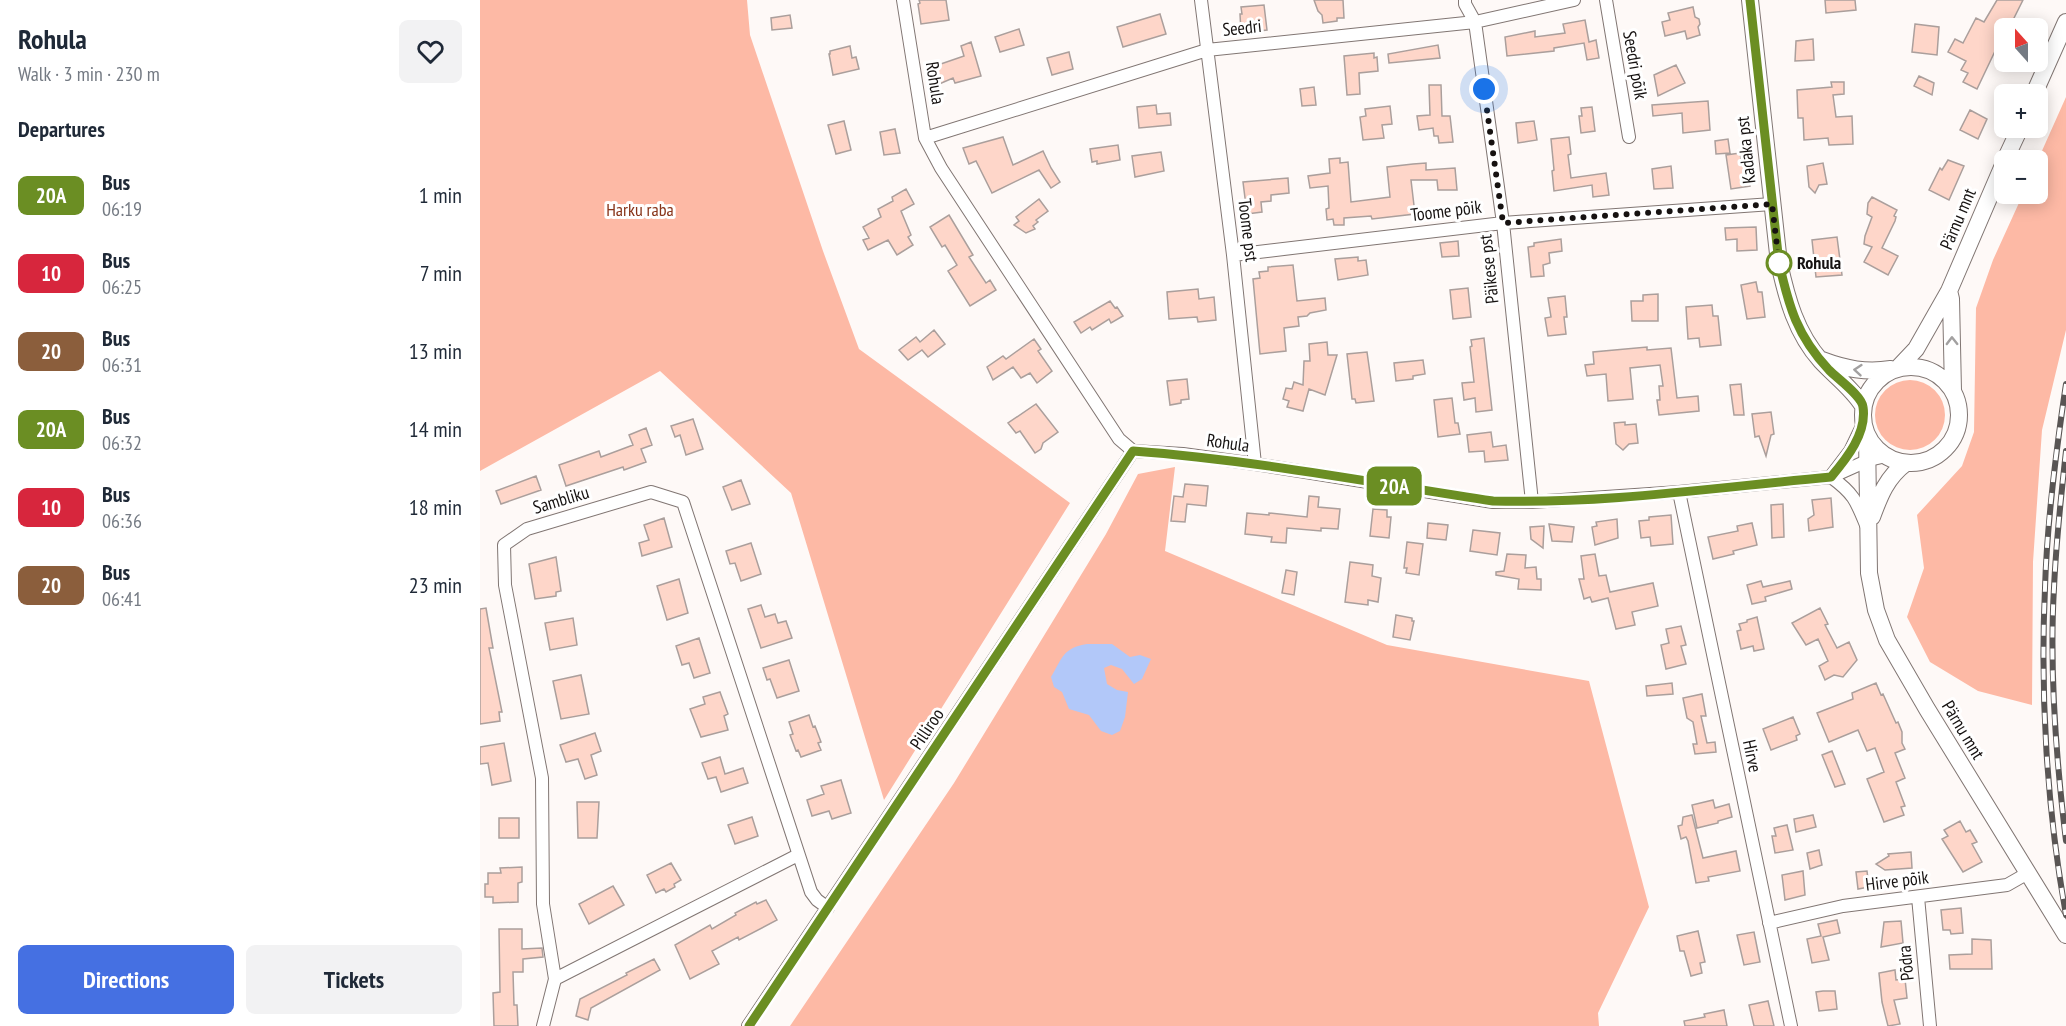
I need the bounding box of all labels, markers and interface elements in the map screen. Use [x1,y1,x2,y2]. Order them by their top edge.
street label: Seedri [1221,14,1263,41]
north arrow [1994,18,2048,72]
map controls [1994,18,2048,204]
text: Rohula [18,20,87,57]
button: heart [399,20,462,83]
street label: Seedri põik [1618,29,1653,101]
street label: Rohula [921,60,950,106]
text: Walk · 3 min · 230 m [18,61,160,87]
your location [1469,74,1499,104]
button: + [1994,84,2048,138]
text: Departures [18,115,105,143]
street label: Kadaka pst [1731,115,1760,185]
button: − [1994,150,2048,204]
text: Bus [102,168,130,196]
text: 1 min [419,181,462,209]
text: 20A [36,182,66,209]
street label: Pärnu mnt [1934,185,1981,253]
street label: Toome põik [1409,195,1483,226]
text: 06:19 [102,196,142,222]
street label: Toome pst [1233,197,1264,263]
park label: Harku raba [606,198,674,221]
street label: Päikese pst [1473,233,1504,305]
text: Bus [102,246,130,274]
marker: Rohula [1766,250,1792,276]
place label: Rohula [1797,251,1841,274]
text: 7 min [420,259,462,287]
text: 10 [41,260,61,287]
text: 06:25 [102,274,142,300]
text: Bus [102,324,130,352]
text: 13 min [409,337,462,365]
one-way arrow [1946,337,1958,346]
text: 20 [41,338,61,365]
text: 06:31 [102,352,142,378]
one-way arrow [1853,364,1862,377]
text: Bus [102,402,130,430]
text: 14 min [409,415,462,443]
text: 20A [36,416,66,443]
street label: Rohula [1205,428,1251,457]
text: 06:32 [102,430,142,456]
line badge: 20A [1360,466,1428,506]
text: 20A [1379,473,1409,500]
text: Bus [102,480,130,508]
street label: Sambliku [530,480,592,519]
text: 18 min [409,493,462,521]
text: 10 [41,494,61,521]
text: 06:36 [102,508,142,534]
text: Bus [102,558,130,586]
text: 23 min [409,571,462,599]
text: 20 [41,572,61,599]
text: 06:41 [102,586,142,612]
street label: Pärnu mnt [1937,696,1990,763]
street label: Pilliroo [905,704,949,754]
street label: Hirve [1738,737,1767,774]
street label: Hirve põik [1864,865,1930,896]
street label: Põdra [1892,944,1919,982]
button: Directions [18,945,234,1014]
button: Tickets [246,945,462,1014]

